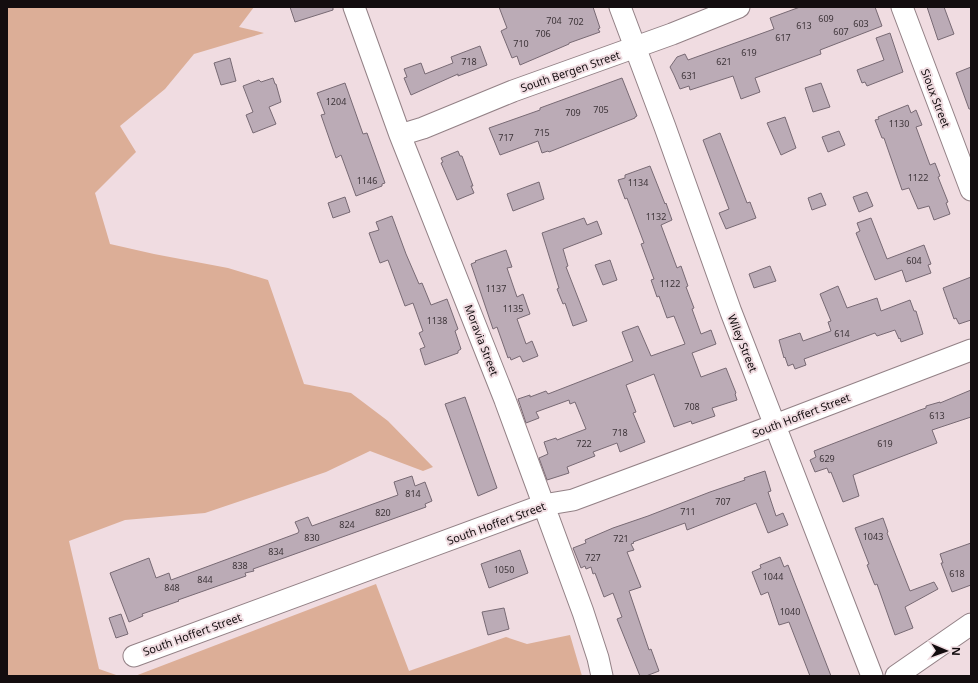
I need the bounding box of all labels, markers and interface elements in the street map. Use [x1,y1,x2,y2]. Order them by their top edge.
house number: 609 [818,12,834,25]
house number: 704 [546,14,562,27]
house number: 702 [568,15,584,28]
house number: 603 [853,17,869,30]
house number: 613 [796,19,812,32]
house number: 607 [833,25,849,38]
house number: 706 [535,27,551,40]
house number: 617 [775,31,791,44]
house number: 710 [513,37,529,50]
house number: 619 [741,46,757,59]
street label: South Bergen Street [518,47,622,95]
house number: 718 [461,55,477,68]
house number: 621 [716,55,732,68]
street label: Sioux Street [918,66,954,130]
house number: 631 [681,69,697,82]
house number: 1204 [326,95,346,108]
house number: 705 [593,103,609,116]
house number: 709 [565,106,581,119]
house number: 1130 [889,117,909,130]
house number: 715 [534,126,550,139]
house number: 717 [498,131,514,144]
house number: 1122 [908,171,928,184]
house number: 1146 [357,174,377,187]
house number: 1134 [628,176,648,189]
house number: 1132 [646,210,666,223]
house number: 604 [906,254,922,267]
house number: 1122 [660,277,680,290]
house number: 1137 [486,282,506,295]
street label: Moravia Street [462,302,503,378]
house number: 1135 [503,302,523,315]
street label: Wiley Street [725,312,761,374]
house number: 1138 [427,314,447,327]
house number: 614 [834,327,850,340]
street label: South Hoffert Street [750,389,852,441]
house number: 708 [684,400,700,413]
house number: 613 [929,409,945,422]
house number: 718 [612,426,628,439]
house number: 722 [576,437,592,450]
house number: 619 [877,437,893,450]
house number: 629 [819,452,835,465]
house number: 814 [405,487,421,500]
house number: 707 [715,495,731,508]
street label: South Hoffert Street [445,498,547,548]
house number: 711 [680,505,696,518]
house number: 820 [375,506,391,519]
house number: 824 [339,518,355,531]
house number: 1043 [863,530,883,543]
house number: 830 [304,531,320,544]
house number: 721 [613,532,629,545]
house number: 834 [268,545,284,558]
house number: 727 [585,551,601,564]
house number: 838 [232,559,248,572]
house number: 1050 [494,563,514,576]
house number: 618 [949,567,965,580]
house number: 1044 [763,570,783,583]
house number: 844 [197,573,213,586]
house number: 848 [164,581,180,594]
house number: 1040 [780,605,800,618]
street label: South Hoffert Street [141,609,243,659]
north arrow [926,631,966,671]
text: N [949,647,964,656]

